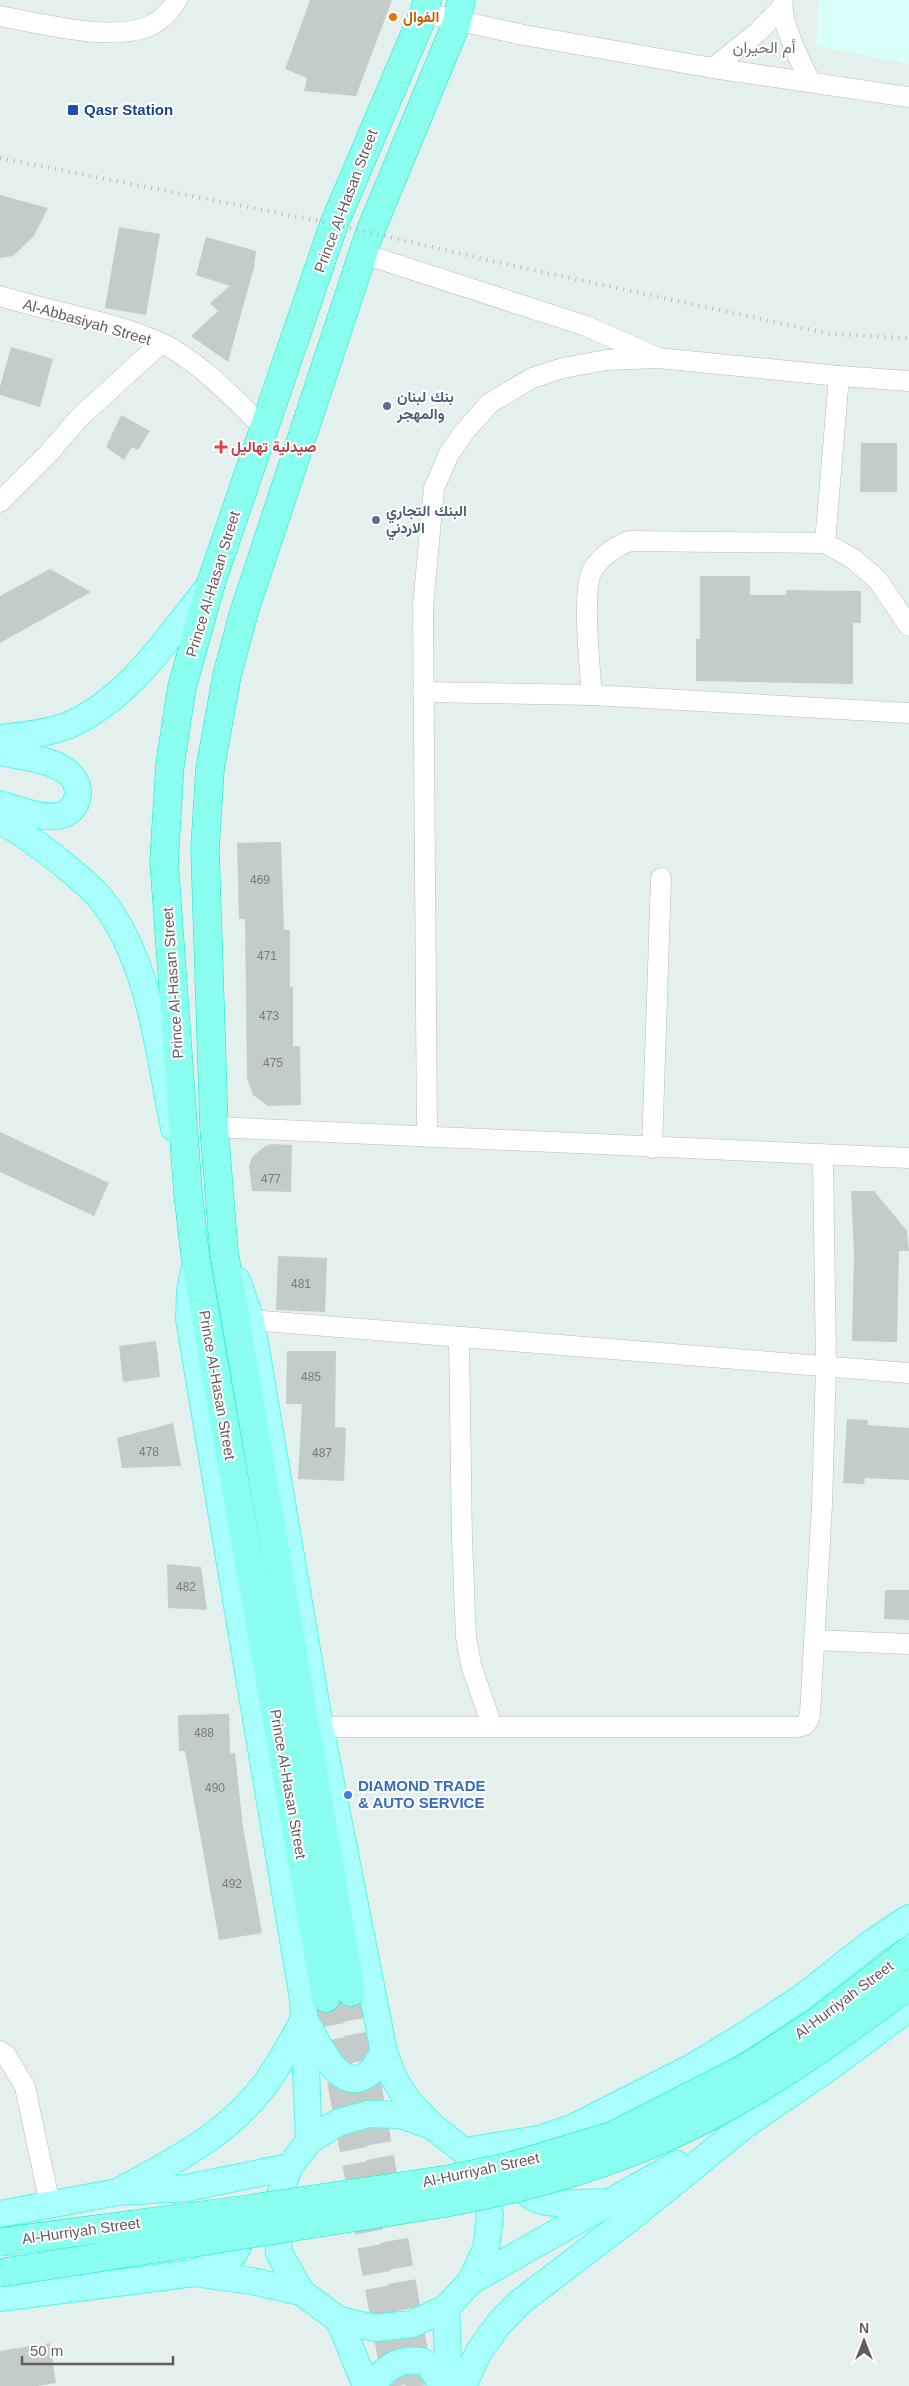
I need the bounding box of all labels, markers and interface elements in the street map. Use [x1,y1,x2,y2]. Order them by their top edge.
place label: الفوال [403,8,439,26]
marker: الفوال [387,11,399,23]
district label: أم الحيران [733,39,796,58]
place label: Qasr Station [84,101,173,118]
marker: Qasr Station [66,103,80,117]
street label: Prince Al-Hasan Street [310,126,381,275]
street label: Al-Abbasiyah Street [21,295,154,348]
place label: بنك لبنان والمهجر [396,388,454,423]
marker: بنك لبنان والمهجر [381,400,393,412]
place label: صيدلية تهاليل [231,438,317,456]
marker: صيدلية تهاليل [215,441,227,453]
place label: البنك التجاري الاردني [386,502,467,541]
street label: Prince Al-Hasan Street [182,508,243,659]
marker: البنك التجاري الاردني [370,514,382,526]
house number: 469 [250,873,270,887]
street label: Prince Al-Hasan Street [159,906,186,1059]
house number: 471 [257,949,277,963]
house number: 473 [259,1009,279,1023]
house number: 475 [263,1056,283,1070]
house number: 477 [261,1172,281,1186]
house number: 481 [291,1277,311,1291]
street label: Prince Al-Hasan Street [196,1309,239,1462]
house number: 485 [301,1370,321,1384]
house number: 478 [139,1445,159,1459]
house number: 487 [312,1446,332,1460]
house number: 482 [176,1580,196,1594]
street label: Prince Al-Hasan Street [267,1708,310,1861]
house number: 488 [194,1726,214,1740]
place label: DIAMOND TRADE & AUTO SERVICE [358,1777,486,1811]
house number: 490 [205,1781,225,1795]
marker: DIAMOND TRADE & AUTO SERVICE [342,1789,354,1801]
house number: 492 [222,1877,242,1891]
street label: Al-Hurriyah Street [791,1956,897,2042]
street label: Al-Hurriyah Street [421,2149,542,2190]
street label: Al-Hurriyah Street [21,2214,142,2247]
north arrow [839,2316,889,2366]
text: N [859,2320,869,2336]
scale bar [22,2334,174,2366]
text: 50 m [30,2342,63,2359]

